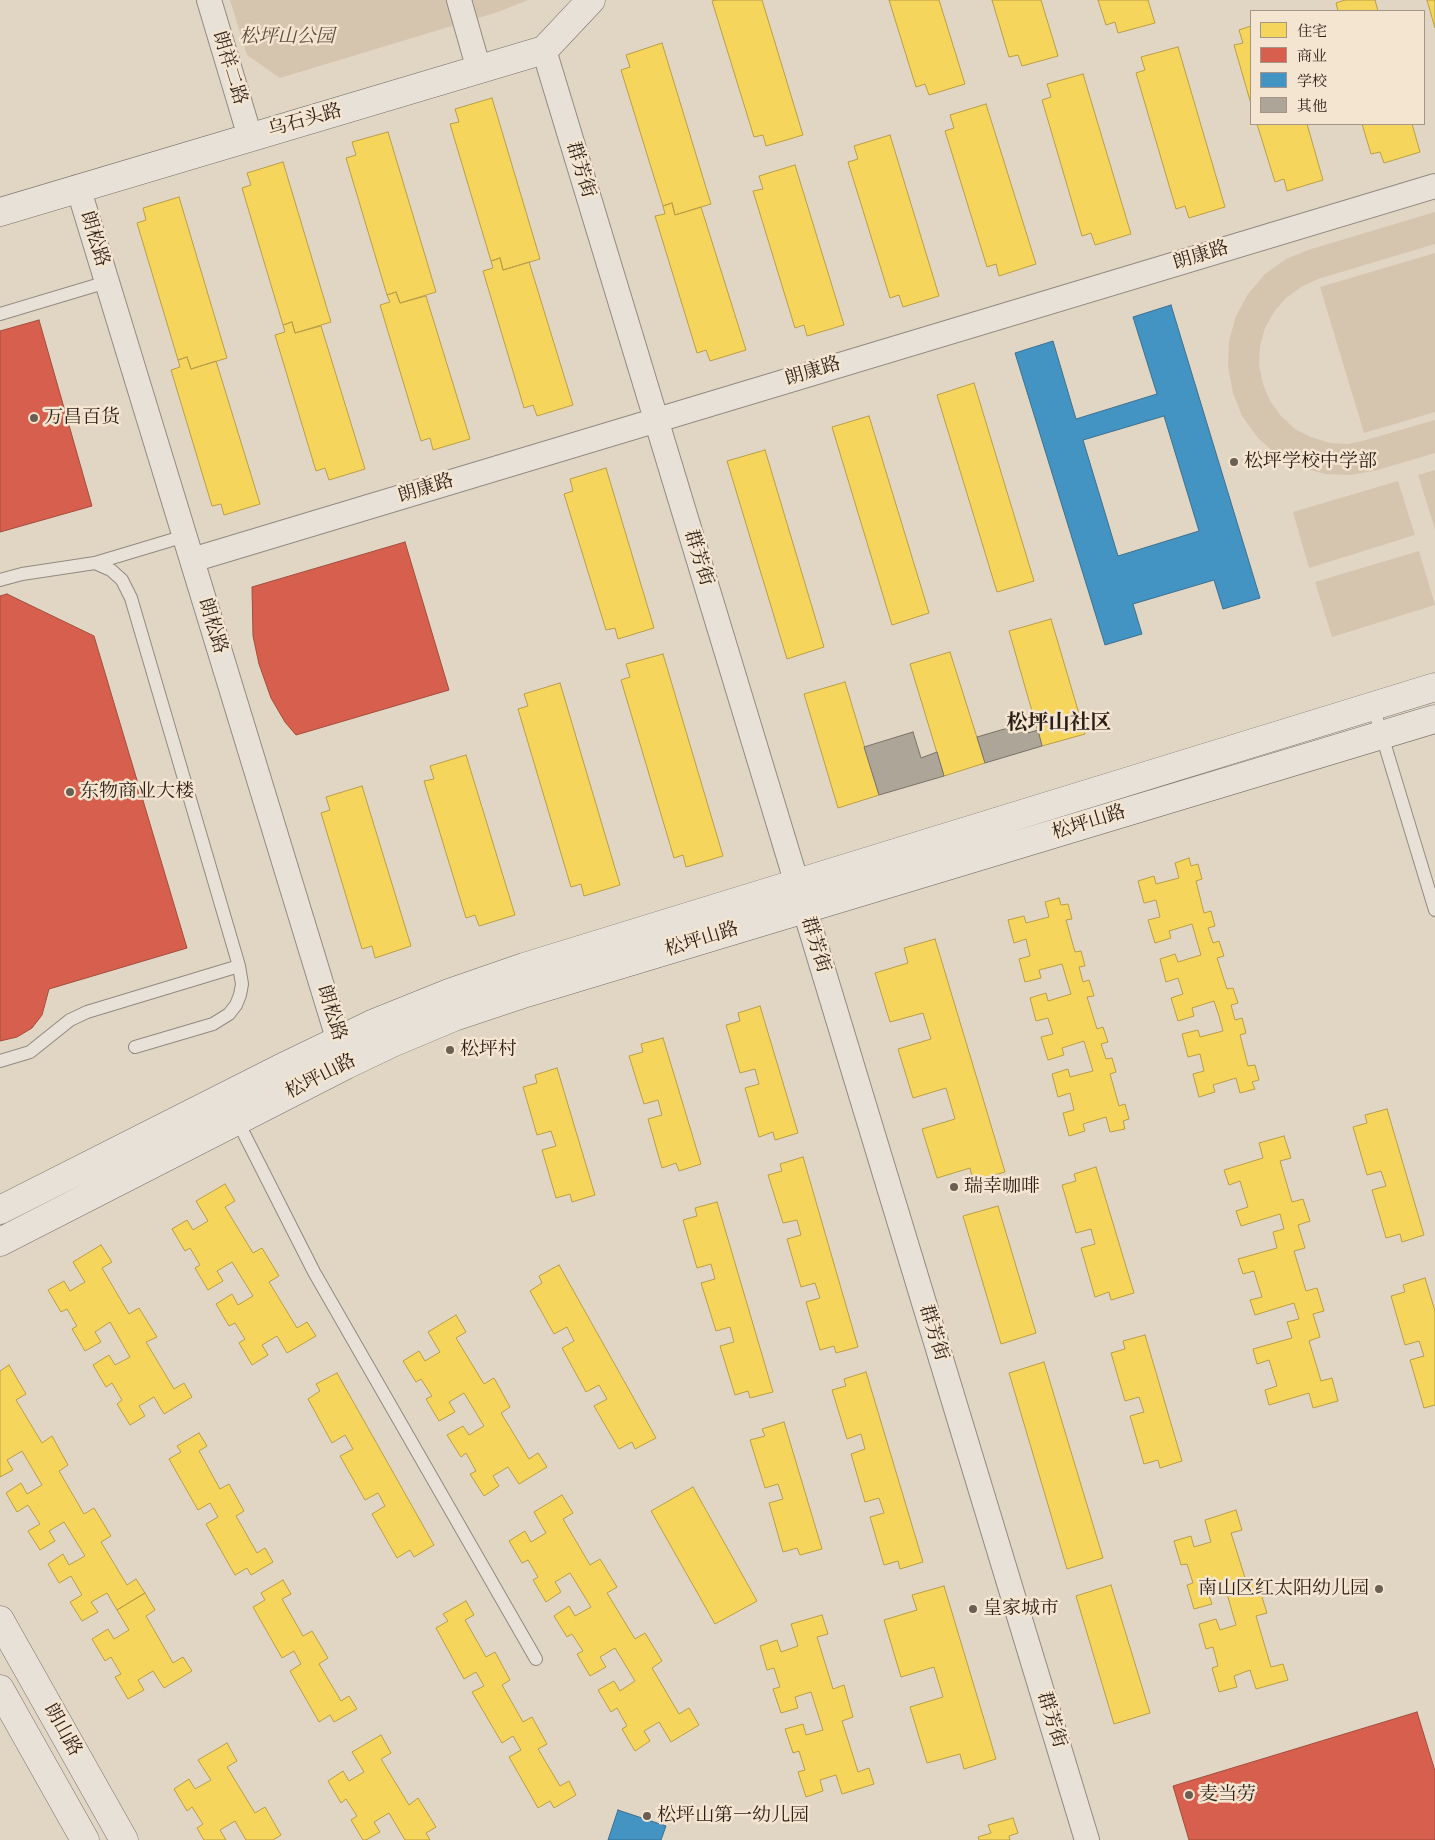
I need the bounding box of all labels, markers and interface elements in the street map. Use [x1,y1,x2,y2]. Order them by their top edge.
legend [1250,10,1425,125]
text: 住宅 [1297,22,1327,41]
park label: 松坪山公园 [240,26,334,48]
street label: 朗祥二路 [207,28,251,108]
text: 商业 [1297,47,1327,66]
text: 学校 [1297,72,1327,91]
text: 其他 [1297,97,1327,116]
street label: 乌石头路 [265,100,345,142]
street label: 群芳街 [561,139,599,201]
street label: 朗松路 [75,208,113,270]
street label: 朗康路 [1170,237,1232,275]
street label: 朗康路 [782,353,844,391]
place label: 万昌百货 [44,407,120,429]
marker: 万昌百货 [28,412,40,424]
place label: 松坪学校中学部 [1244,451,1377,473]
marker: 松坪学校中学部 [1228,456,1240,468]
street label: 朗康路 [395,470,457,508]
street label: 群芳街 [679,527,717,589]
street label: 朗松路 [193,595,231,657]
district label: 松坪山社区 [1007,711,1111,737]
place label: 东物商业大楼 [80,781,194,803]
marker: 东物商业大楼 [64,786,76,798]
street label: 松坪山路 [1049,801,1129,845]
street label: 群芳街 [796,914,834,976]
street label: 松坪山路 [662,918,742,962]
street label: 朗松路 [312,982,350,1044]
place label: 松坪村 [460,1039,517,1061]
marker: 松坪村 [444,1044,456,1056]
street label: 松坪山路 [282,1050,360,1104]
place label: 瑞幸咖啡 [964,1176,1040,1198]
marker: 瑞幸咖啡 [948,1181,960,1193]
street label: 群芳街 [914,1302,952,1364]
place label: 南山区红太阳幼儿园 [1198,1578,1369,1600]
marker: 南山区红太阳幼儿园 [1373,1583,1385,1595]
place label: 皇家城市 [983,1598,1059,1620]
marker: 皇家城市 [967,1603,979,1615]
street label: 群芳街 [1032,1689,1070,1751]
street label: 朗山路 [38,1700,86,1760]
place label: 麦当劳 [1199,1784,1256,1806]
marker: 麦当劳 [1183,1789,1195,1801]
place label: 松坪山第一幼儿园 [657,1805,809,1827]
marker: 松坪山第一幼儿园 [641,1810,653,1822]

